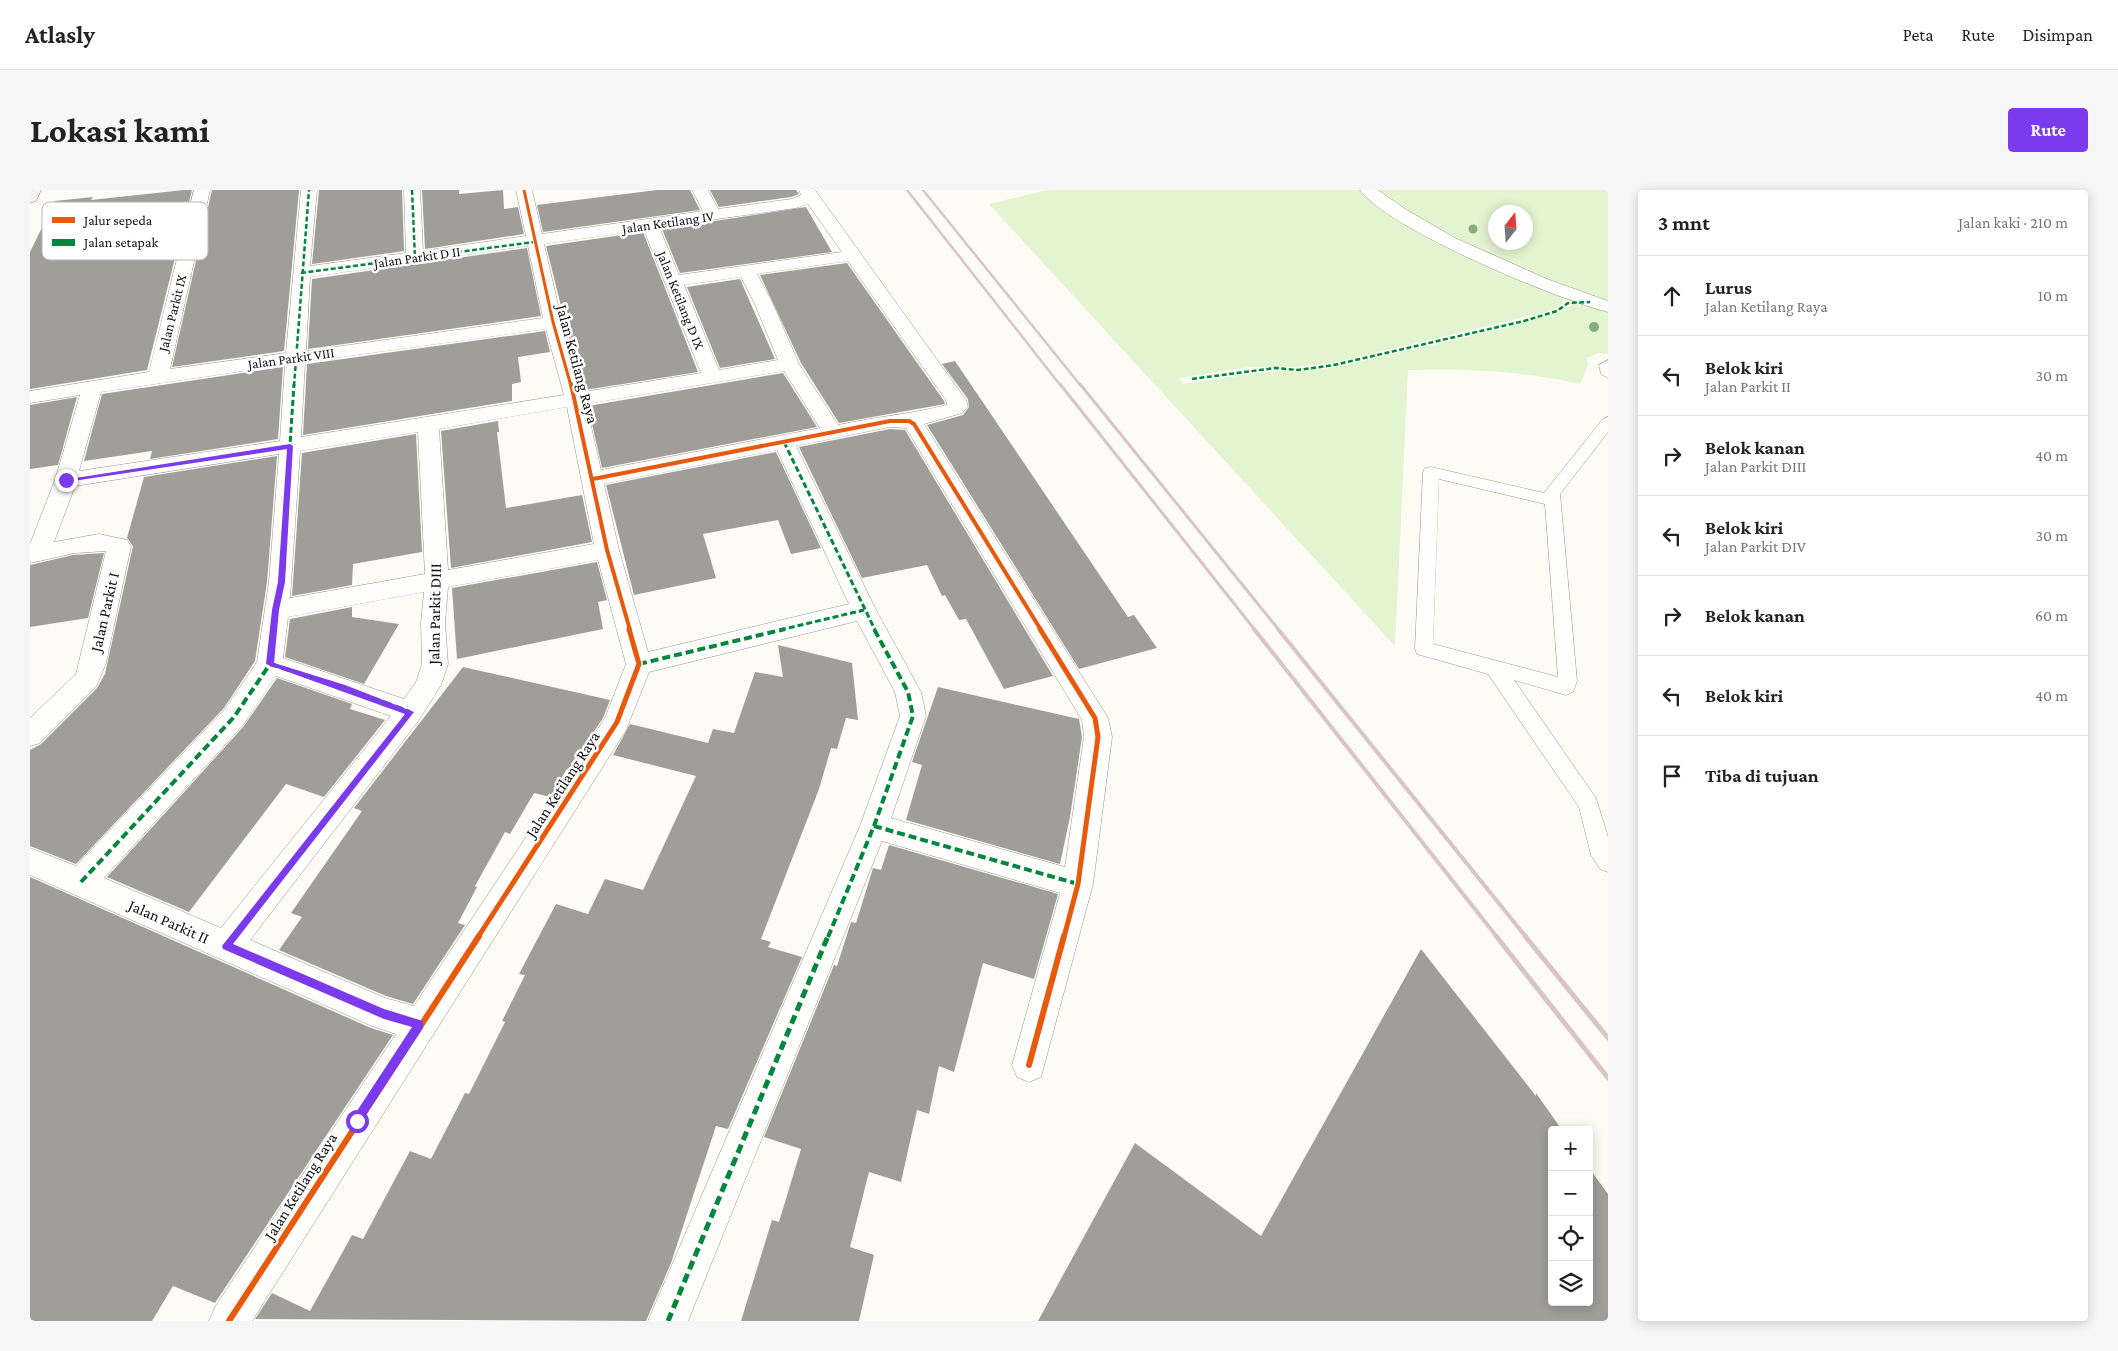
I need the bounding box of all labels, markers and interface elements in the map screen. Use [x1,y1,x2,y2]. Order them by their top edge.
text: Atlasly [25,21,95,48]
text: Peta [1903,25,1934,45]
text: Rute [1962,25,1995,45]
text: Disimpan [2023,25,2093,45]
button: Rute [2008,108,2088,152]
text: Lokasi kami [30,111,210,150]
legend [42,202,208,260]
north arrow [1488,205,1533,250]
street label: Jalan Ketilang IV [619,208,715,237]
text: 3 mnt [1658,211,1710,235]
text: Jalur sepeda [82,212,153,228]
text: Jalan kaki · 210 m [1958,214,2068,231]
text: Jalan setapak [82,234,158,250]
street label: Jalan Parkit D II [371,243,461,271]
street label: Jalan Ketilang D IX [653,247,708,351]
street label: Jalan Parkit IX [154,273,189,355]
text: Lurus [1705,277,1752,298]
icon: ahead [1658,282,1686,310]
text: 10 m [2038,287,2068,304]
text: Jalan Ketilang Raya [1705,298,1828,315]
street label: Jalan Ketilang Raya [552,301,602,426]
street label: Jalan Parkit VIII [245,344,335,372]
text: Belok kiri [1705,357,1783,378]
icon: left [1658,362,1686,390]
text: 30 m [2036,367,2068,384]
text: Jalan Parkit II [1705,378,1791,395]
text: Belok kanan [1705,437,1805,458]
icon: right [1658,442,1686,470]
text: 40 m [2035,447,2068,464]
text: Jalan Parkit DIII [1705,458,1806,475]
route end [55,469,78,492]
text: Belok kiri [1705,517,1783,538]
icon: left [1658,522,1686,550]
text: 30 m [2036,527,2068,544]
text: Jalan Parkit DIV [1705,538,1806,555]
street label: Jalan Parkit DIII [425,563,445,667]
street label: Jalan Parkit I [87,571,123,656]
icon: right [1658,602,1686,630]
text: Belok kanan [1705,605,1805,626]
text: 60 m [2035,607,2068,624]
icon: left [1658,682,1686,710]
text: Belok kiri [1705,685,1783,706]
text: 40 m [2035,687,2068,704]
street label: Jalan Ketilang Raya [521,728,604,843]
icon: arrive [1658,762,1686,790]
text: Tiba di tujuan [1705,765,1819,786]
street label: Jalan Parkit II [124,895,212,948]
route start [346,1110,369,1133]
map controls [1548,1126,1593,1306]
button: + [1548,1126,1593,1171]
street label: Jalan Ketilang Raya [260,1129,341,1245]
button: − [1548,1171,1593,1216]
button: locate [1548,1216,1593,1261]
button: layers [1548,1261,1593,1306]

